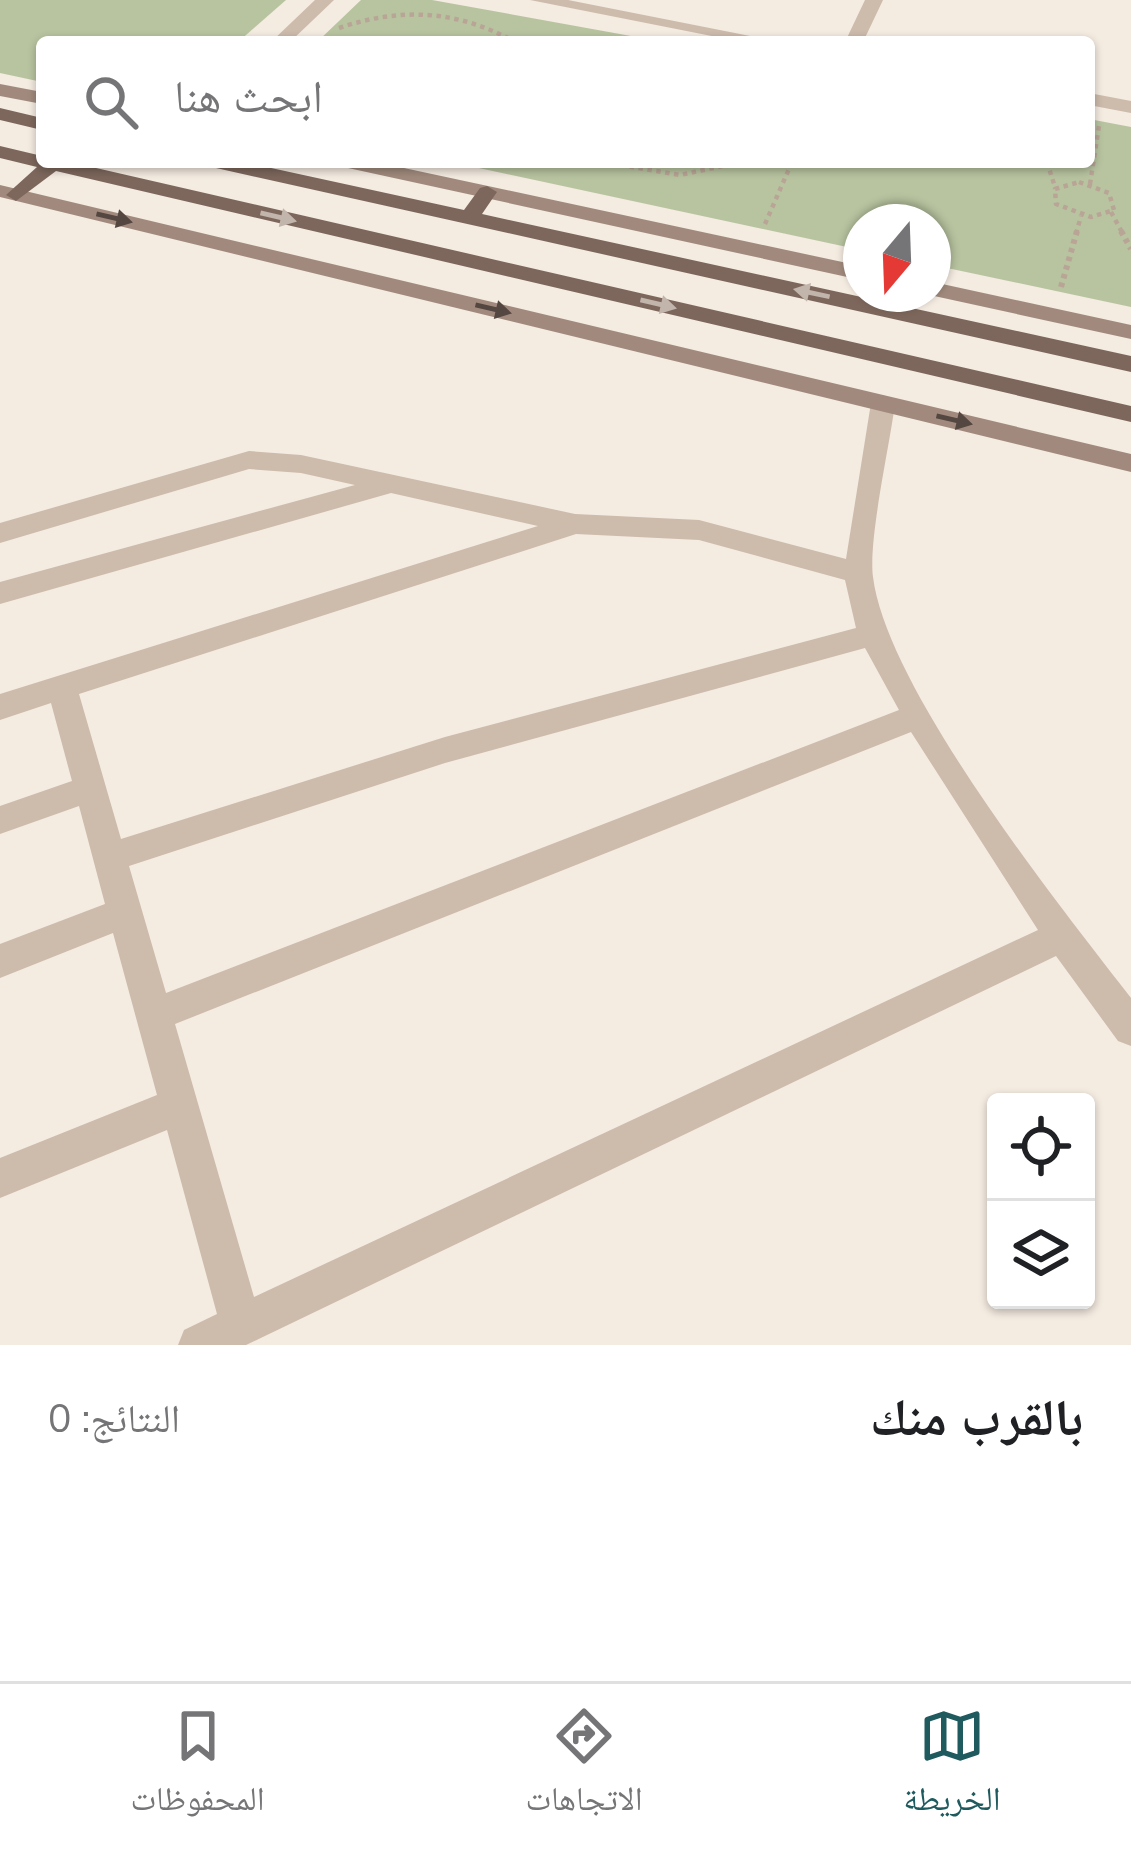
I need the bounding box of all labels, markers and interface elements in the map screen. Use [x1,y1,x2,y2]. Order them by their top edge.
search box [36,36,1095,168]
text: ابحث هنا [174,67,323,123]
icon: search [78,69,144,135]
north arrow [843,204,951,312]
one-way arrow [259,208,297,227]
one-way arrow [95,210,133,229]
one-way arrow [792,283,830,302]
one-way arrow [639,296,677,315]
one-way arrow [475,301,512,320]
one-way arrow [935,411,972,430]
map controls [987,1093,1095,1309]
button: locate [987,1093,1095,1201]
button: layers [987,1201,1095,1309]
text: بالقرب منك [870,1384,1083,1448]
text: النتائج: 0 [48,1393,180,1442]
tab: المحفوظات [130,1703,265,1831]
tab: الاتجاهات [525,1703,643,1831]
tab: الخريطة [903,1703,1001,1831]

